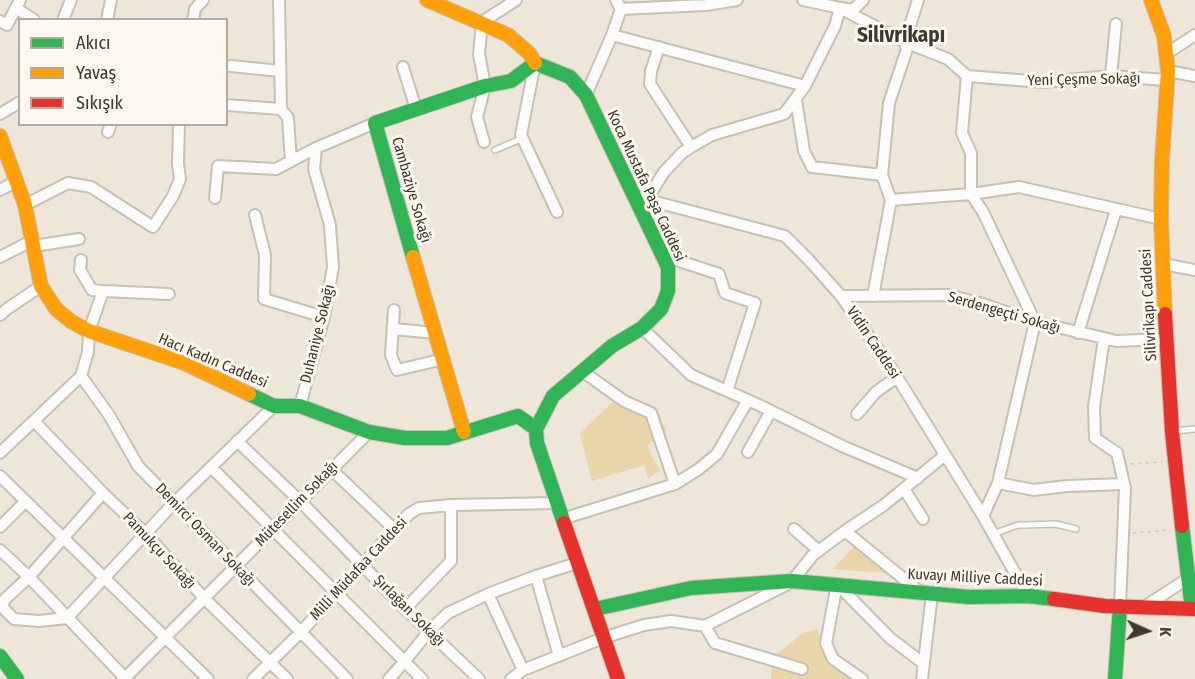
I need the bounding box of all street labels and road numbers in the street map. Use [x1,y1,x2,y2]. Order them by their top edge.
street label: Yeni Çeşme Sokağı [1027,70,1141,90]
street label: Koca Mustafa Paşa Caddesi [603,107,689,265]
street label: Cambaziye Sokağı [387,135,435,245]
street label: Silivrikapı Caddesi [1137,248,1161,362]
street label: Duhaniye Sokağı [297,283,339,385]
street label: Serdengeçti Sokağı [946,288,1062,338]
street label: Vidin Caddesi [842,303,904,383]
street label: Hacı Kadın Caddesi [156,330,270,392]
street label: Mütesellim Sokağı [252,458,342,550]
street label: Demirci Osman Sokağı [151,480,259,590]
street label: Pamukçu Sokağı [119,509,199,593]
street label: Milli Müdafaa Caddesi [307,514,411,624]
street label: Kuvayı Milliye Caddesi [907,565,1043,591]
street label: Şırlağan Sokağı [370,572,448,650]

